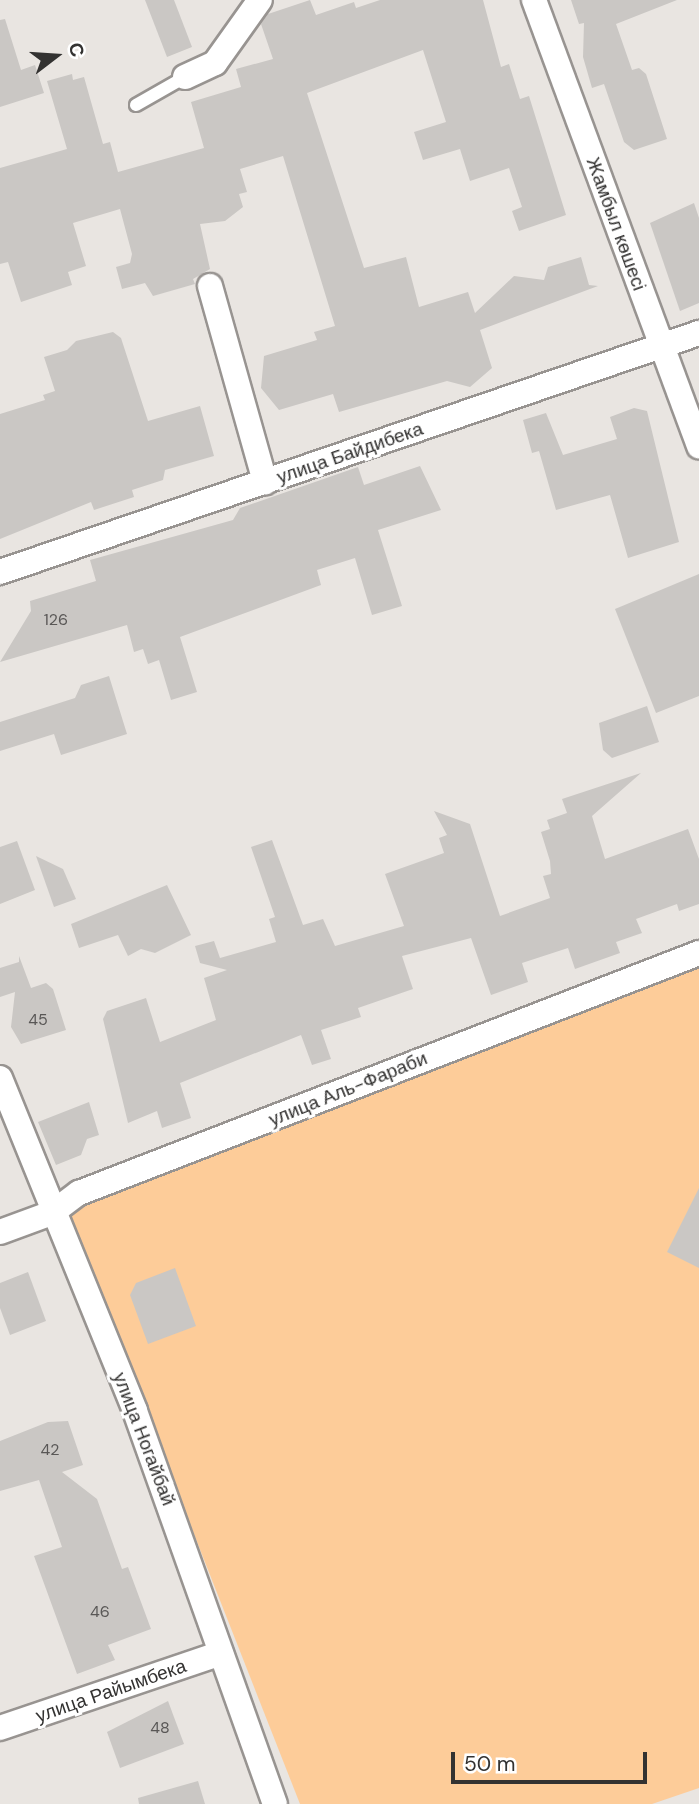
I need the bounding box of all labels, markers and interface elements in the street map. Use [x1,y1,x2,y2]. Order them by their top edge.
north arrow [21,21,91,91]
text: С [63,39,91,60]
street label: Жамбыл көшесі [581,154,651,294]
street label: улица Байдибека [274,417,426,489]
house number: 126 [44,610,68,630]
house number: 45 [28,1010,48,1030]
street label: улица Аль-Фараби [265,1047,431,1131]
street label: улица Ногайбай [108,1369,180,1509]
house number: 42 [41,1440,59,1460]
house number: 46 [90,1602,110,1622]
street label: улица Райымбека [33,1655,189,1727]
house number: 48 [150,1718,170,1738]
scale bar [454,1738,650,1782]
text: 50 m [464,1750,515,1778]

